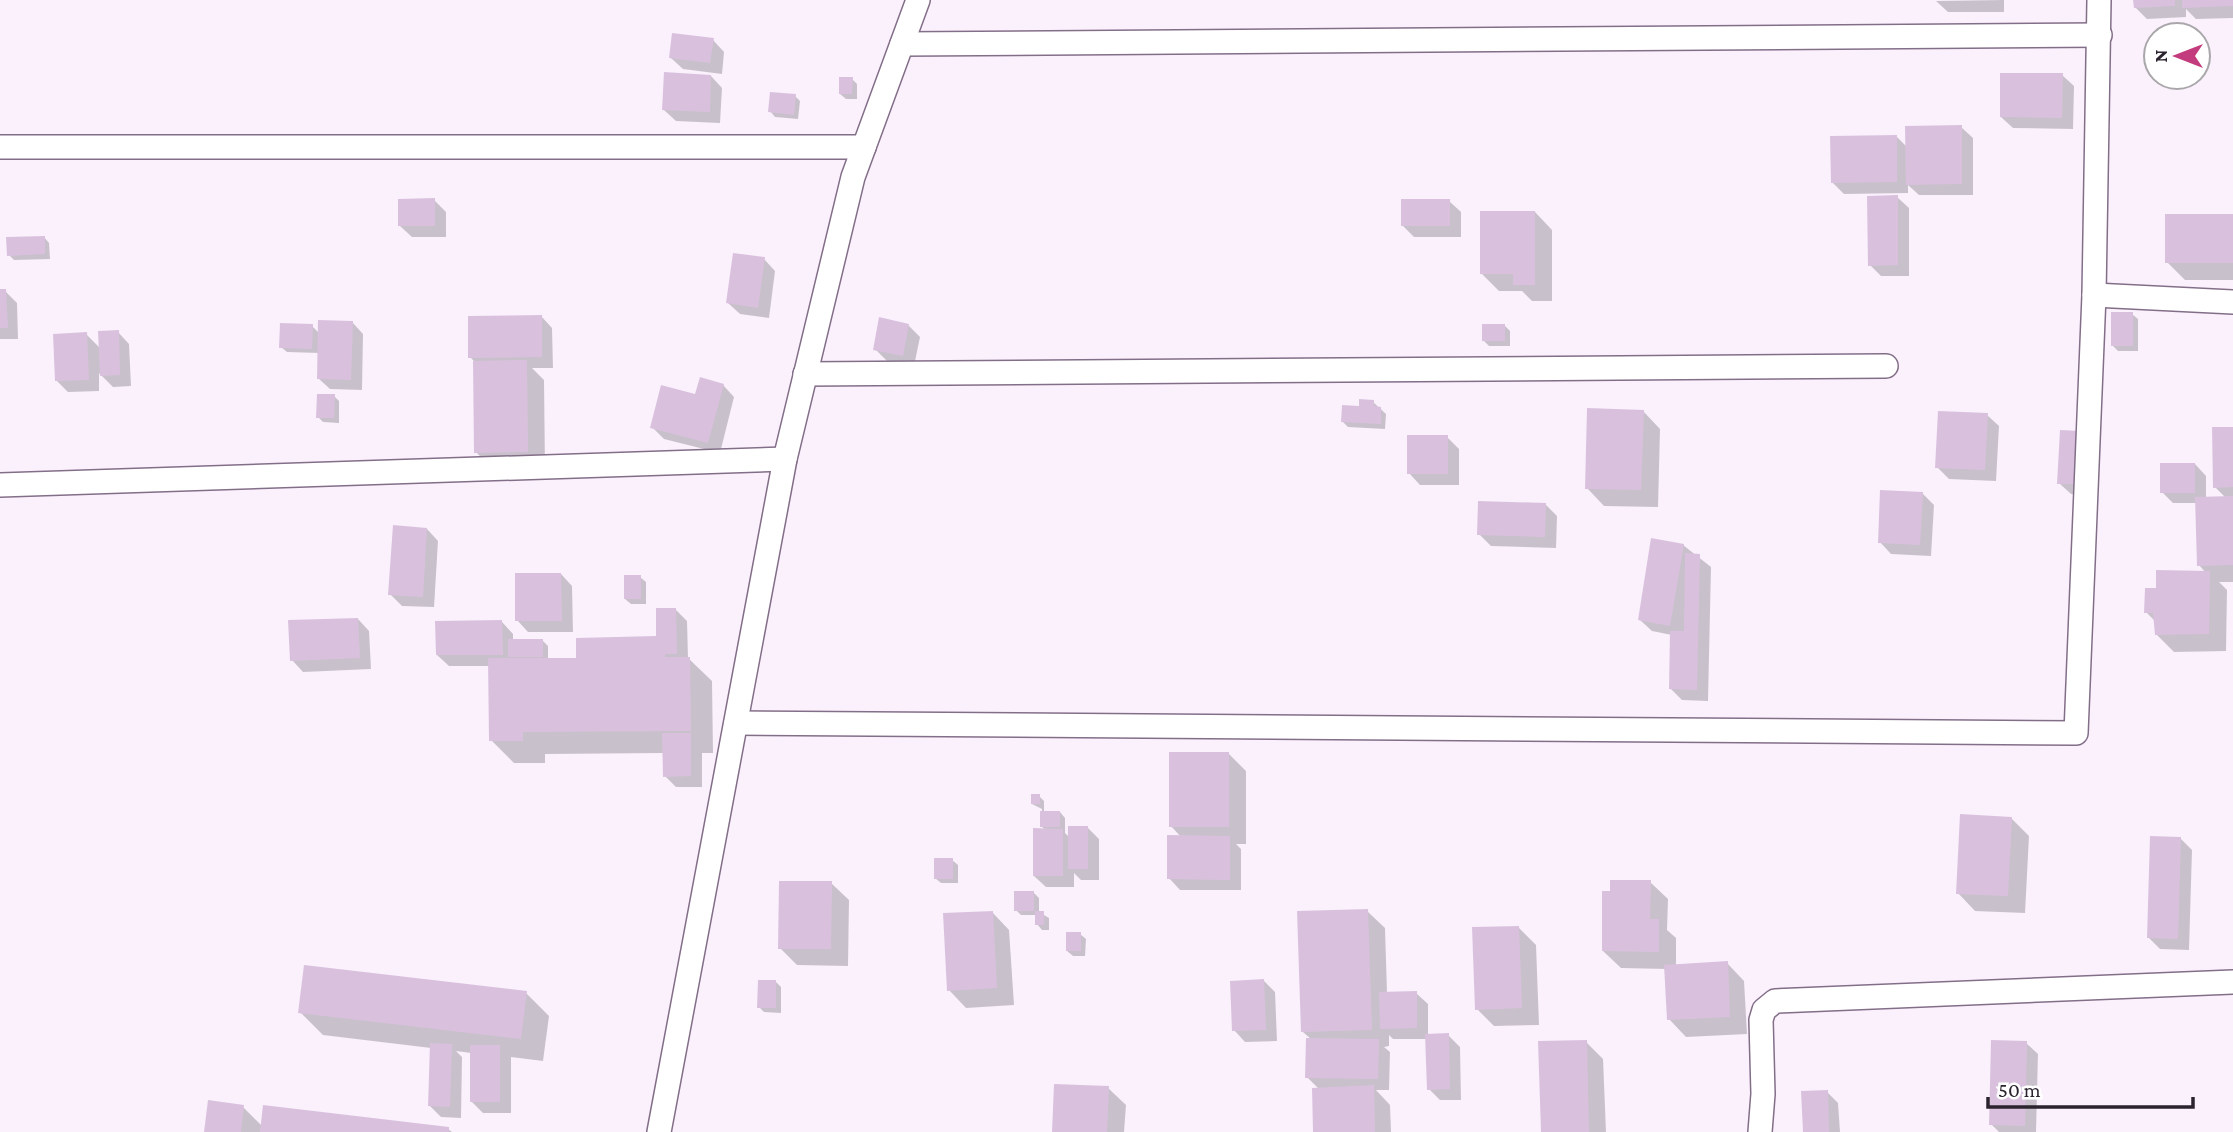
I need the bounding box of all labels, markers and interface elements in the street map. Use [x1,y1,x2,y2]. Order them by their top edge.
north arrow [2142,21,2212,91]
text: N [2150,49,2171,62]
scale bar [1988,1066,2193,1110]
text: 50 m [1998,1078,2041,1102]

